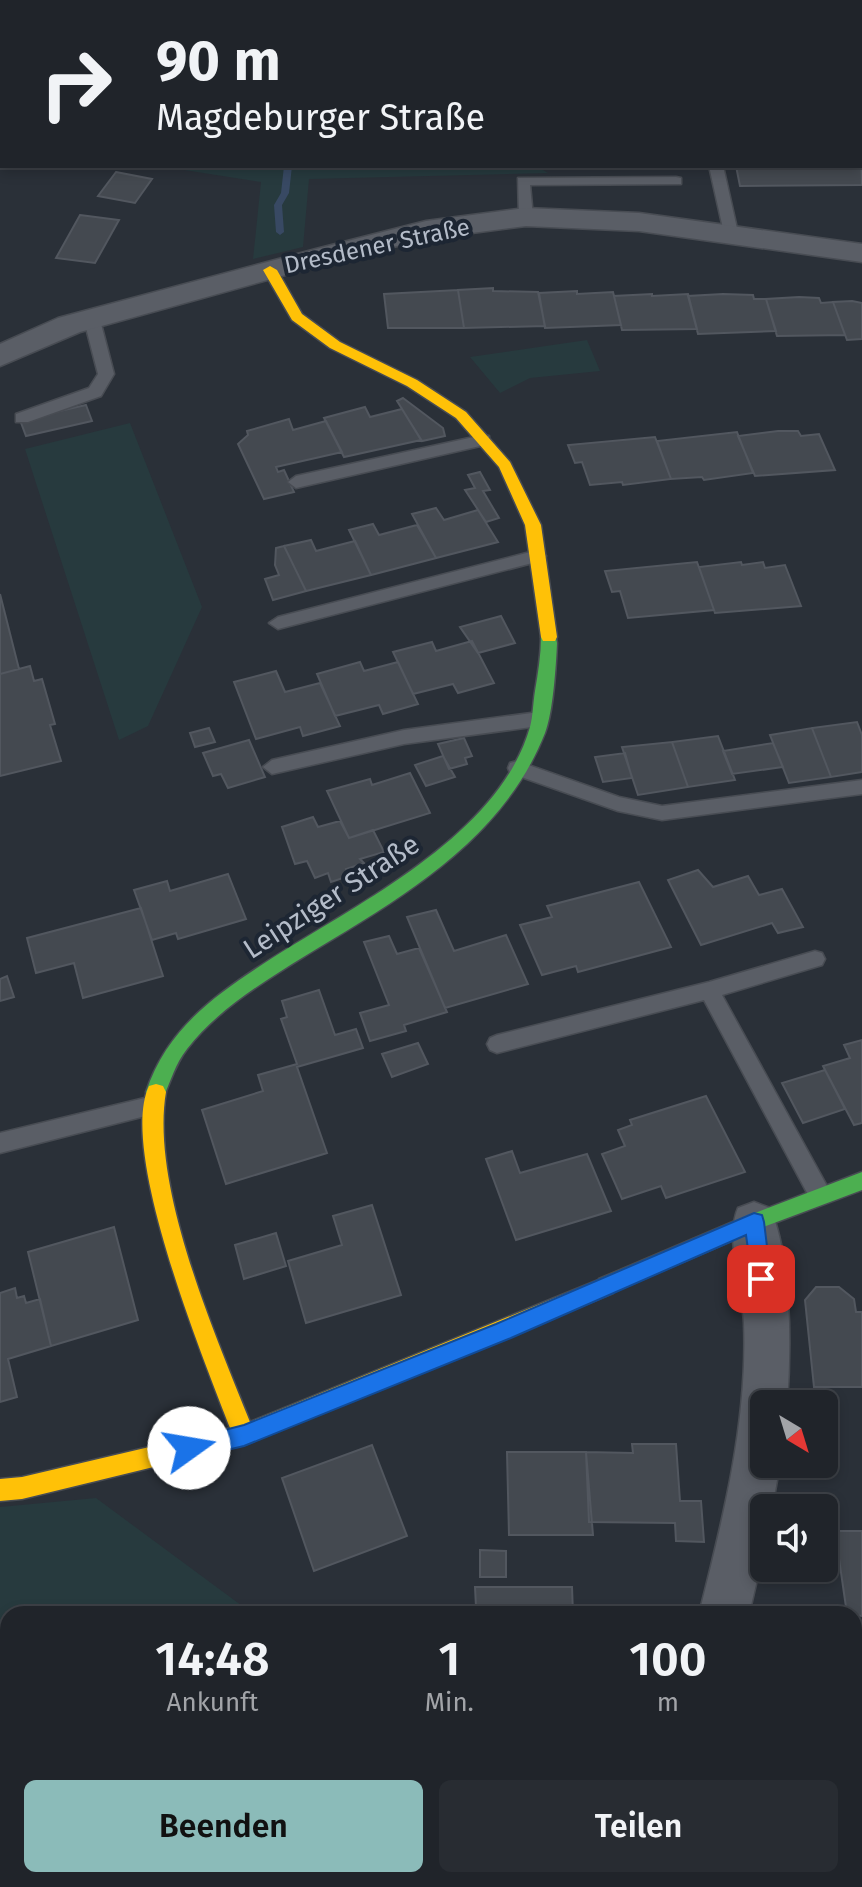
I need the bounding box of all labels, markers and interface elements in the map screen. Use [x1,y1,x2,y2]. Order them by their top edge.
text: 90 m [156,28,281,95]
icon: right [24,32,128,136]
text: Magdeburger Straße [156,96,485,140]
street label: Dresdener Straße [282,213,472,279]
street label: Leipziger Straße [237,827,425,966]
pin [727,1245,795,1313]
icon: arrive [739,1257,783,1301]
north arrow [750,1390,838,1478]
map controls [750,1390,838,1582]
position arrow [147,1406,231,1490]
button: sound [750,1494,838,1582]
text: 14:48 [155,1630,270,1688]
text: 1 [438,1630,460,1688]
text: 100 [629,1630,707,1688]
text: Ankunft [167,1687,258,1718]
text: Min. [425,1687,474,1718]
text: m [657,1687,679,1718]
button: Beenden [24,1780,423,1872]
button: Teilen [439,1780,838,1872]

